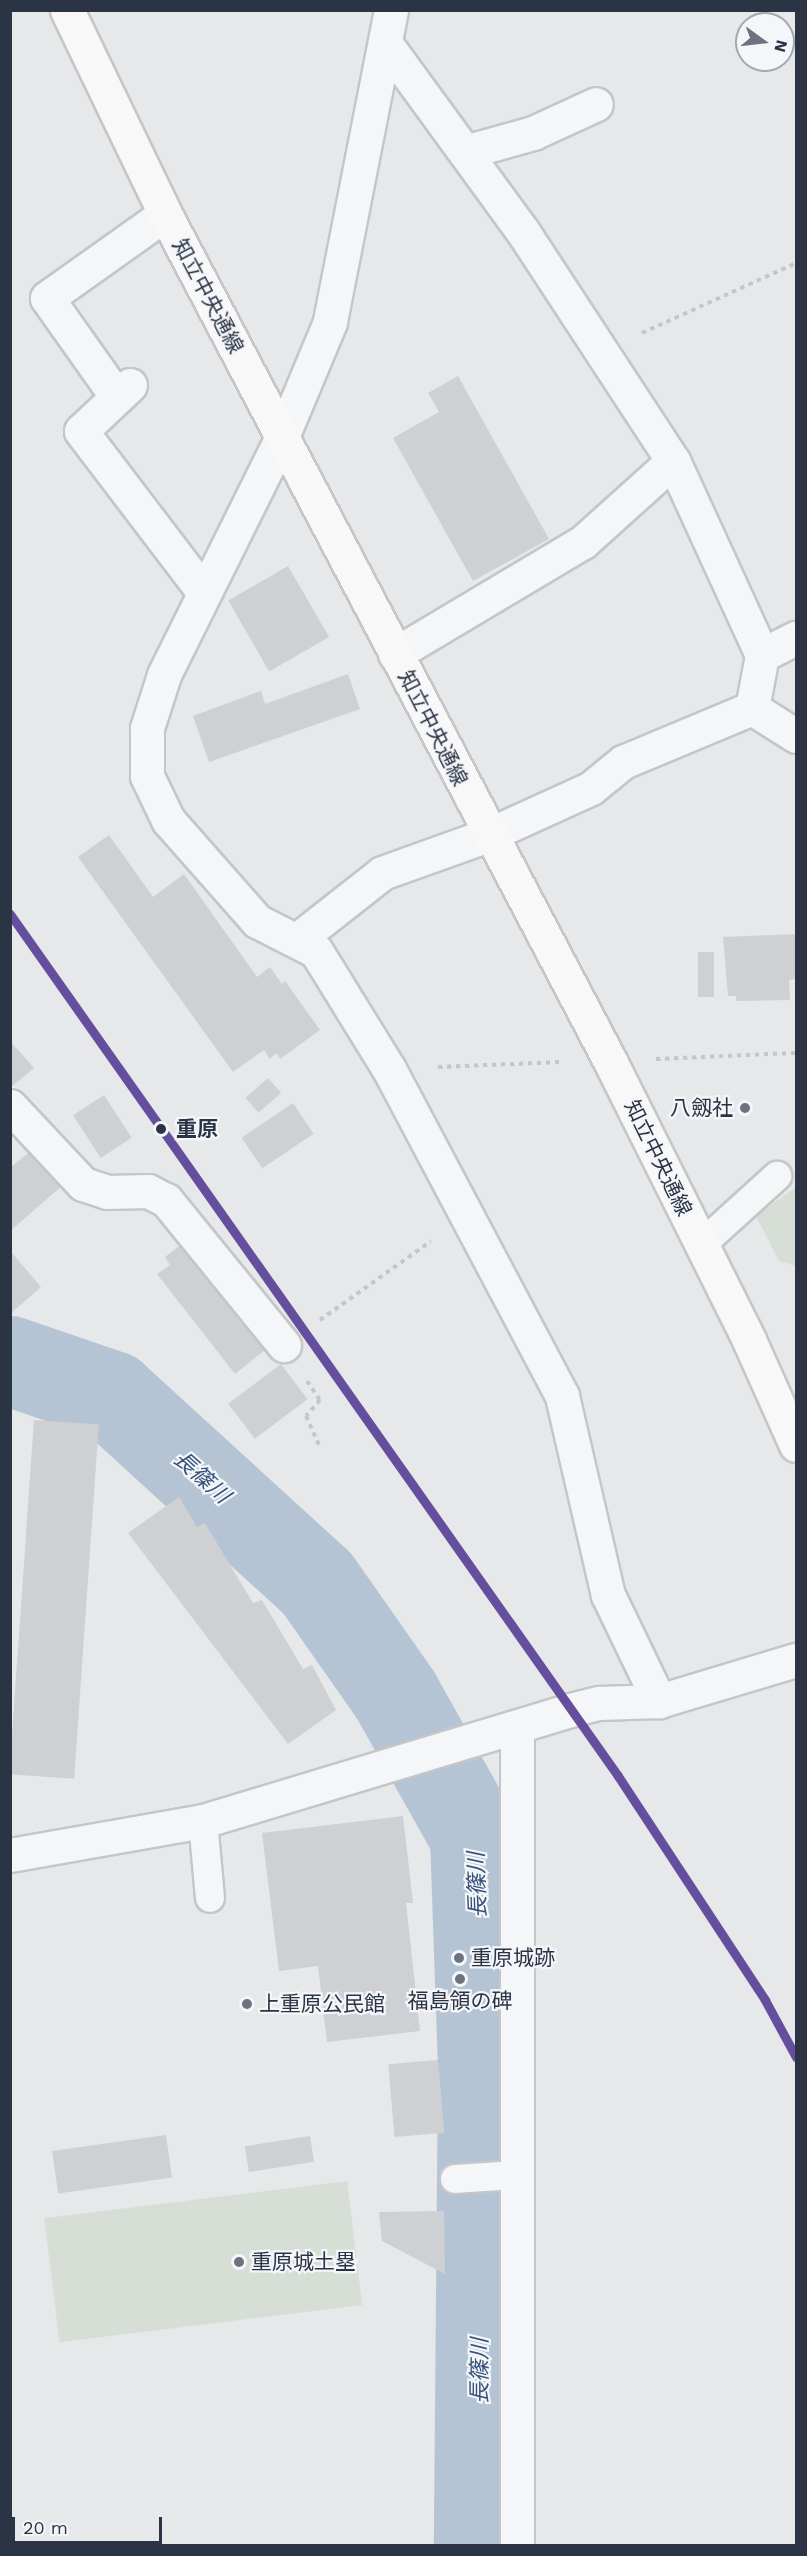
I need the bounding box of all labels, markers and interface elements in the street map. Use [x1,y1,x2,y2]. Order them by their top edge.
north arrow [735,12,795,72]
text: N [770,38,792,54]
street label: 知立中央通線 [167,234,249,358]
street label: 知立中央通線 [393,666,473,790]
place label: 八劔社 [670,1095,733,1121]
street label: 知立中央通線 [619,1096,697,1220]
marker: 八劔社 [738,1101,752,1115]
place label: 重原 [176,1116,218,1142]
marker: 重原 [151,1119,171,1139]
water label: 長篠川 [169,1445,235,1509]
water label: 長篠川 [463,1852,491,1918]
place label: 重原城跡 [471,1945,555,1971]
marker: 重原城跡 [452,1951,466,1965]
marker: 福島領の碑 [453,1972,467,1986]
place label: 福島領の碑 [408,1988,512,2014]
place label: 上重原公民館 [259,1991,385,2017]
marker: 上重原公民館 [240,1997,254,2011]
place label: 重原城土塁 [251,2249,356,2275]
marker: 重原城土塁 [232,2255,246,2269]
water label: 長篠川 [467,2338,493,2404]
scale bar [15,2505,165,2543]
text: 20 m [23,2517,68,2538]

